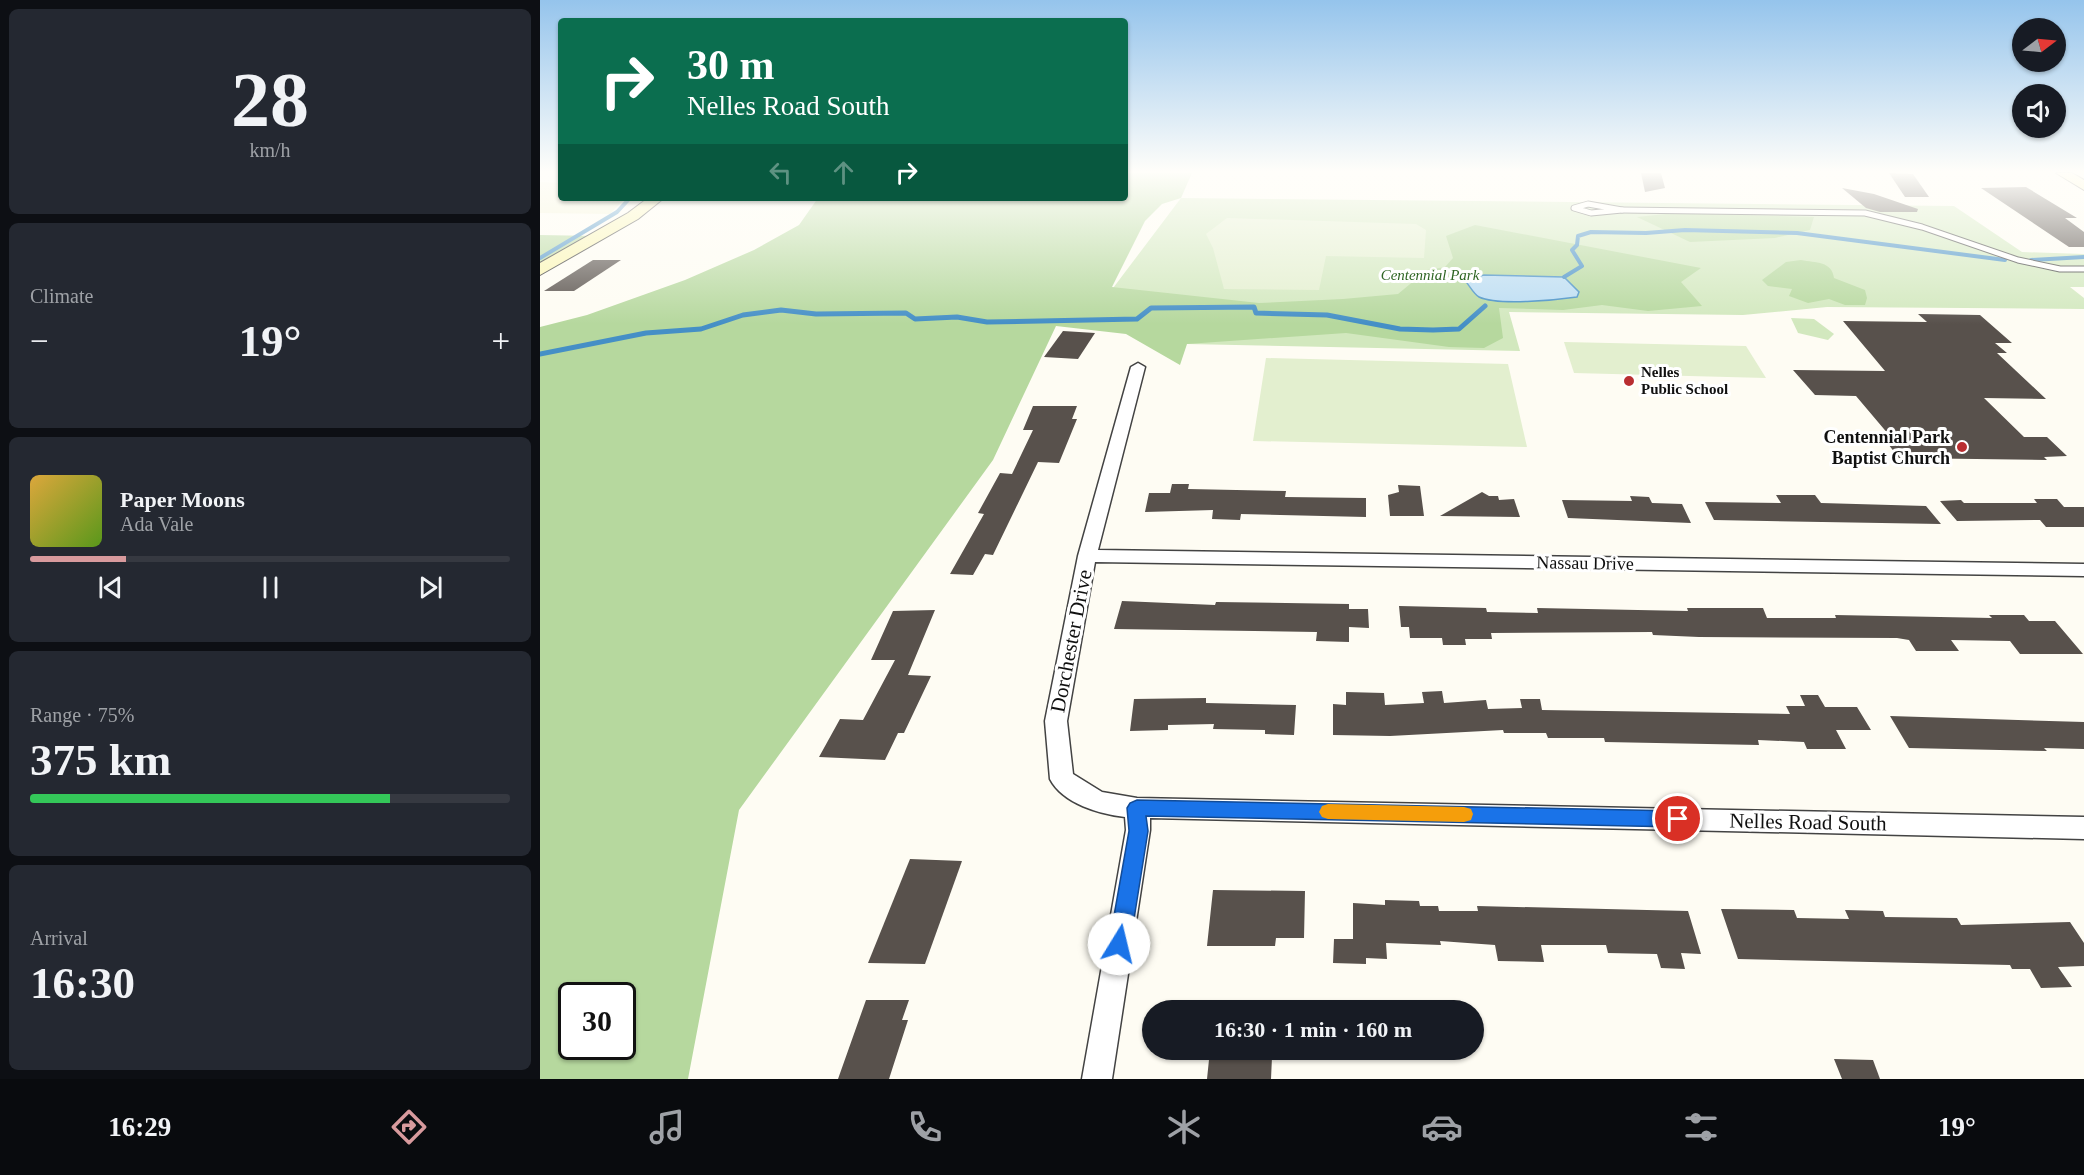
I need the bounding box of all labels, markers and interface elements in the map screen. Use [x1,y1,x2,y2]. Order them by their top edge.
north arrow [2012,18,2066,72]
map controls [2012,18,2066,138]
icon: right [588,42,666,120]
text: 30 m [687,42,775,88]
text: 28 [231,56,309,143]
button: sound [2012,84,2066,138]
text: Nelles Road South [687,91,890,121]
text: km/h [249,139,291,161]
icon: left [764,156,797,189]
icon: ahead [827,156,860,189]
icon: right [890,156,923,189]
park label: Centennial Park [1381,267,1480,283]
text: Climate [30,285,93,307]
text: 19° [239,316,302,366]
text: − [30,323,49,359]
text: + [491,323,510,359]
place label: Nelles Public School [1641,364,1728,397]
marker: Nelles Public School [1622,374,1636,388]
place label: Centennial Park Baptist Church [1823,427,1950,468]
marker: Centennial Park Baptist Church [1955,440,1969,454]
text: Paper Moons [120,487,245,512]
text: Ada Vale [120,513,194,535]
street label: Nassau Drive [1536,552,1634,574]
street label: Dorchester Drive [1045,567,1097,715]
icon: previous [94,571,127,604]
icon: pause [254,571,287,604]
icon: next [414,571,447,604]
text: Range · 75% [30,704,134,726]
text: 375 km [30,735,171,785]
pin [1652,793,1703,844]
icon: arrive [1661,802,1694,835]
street label: Nelles Road South [1729,809,1887,835]
position arrow [1087,912,1151,976]
text: Arrival [30,927,88,949]
text: 16:30 [30,958,135,1008]
speed limit sign: 30 [558,982,636,1060]
text: 16:30 · 1 min · 160 m [1214,1017,1412,1042]
icon: directions [388,1106,430,1148]
icon: music [646,1106,688,1148]
icon: phone [904,1106,946,1148]
icon: climate [1163,1106,1205,1148]
icon: car [1421,1106,1463,1148]
icon: filters [1680,1106,1722,1148]
text: 16:29 [108,1112,171,1142]
text: 19° [1938,1112,1976,1142]

